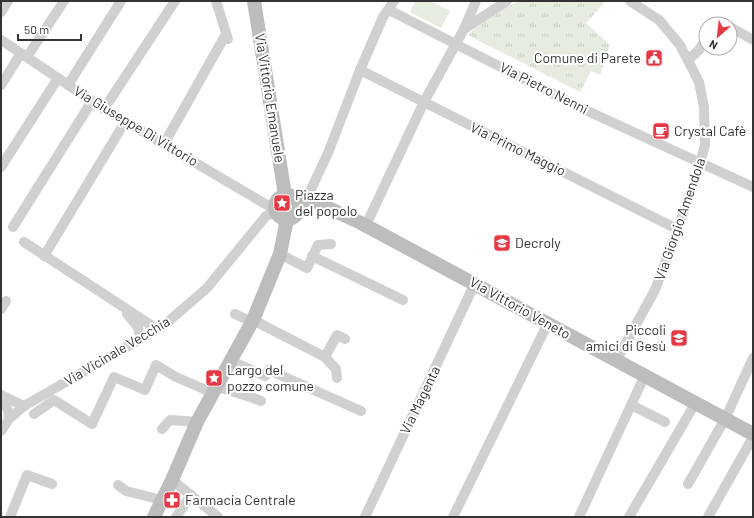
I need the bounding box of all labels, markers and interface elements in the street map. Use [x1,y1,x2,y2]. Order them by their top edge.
scale bar [18,16,81,42]
north arrow [698,16,738,56]
text: 50 m [24,22,49,36]
street label: Via Vittorio Emanuele [252,32,289,164]
text: N [707,38,719,53]
public building icon: Comune di Parete [644,48,664,68]
place label: Comune di Parete [534,49,641,66]
street label: Via Pietro Nenni [497,58,591,117]
street label: Via Giuseppe Di Vittorio [71,82,201,169]
street label: Via Primo Maggio [468,118,569,179]
cafe icon: Crystal Cafè [651,121,671,141]
place label: Crystal Cafè [674,122,746,139]
street label: Via Giorgio Amendola [651,155,708,282]
place label: Piazza del popolo [295,186,358,219]
place icon: Piazza del popolo [272,193,292,213]
school or university icon: Decroly [492,233,512,253]
place label: Decroly [515,234,561,251]
street label: Via Vittorio Veneto [467,273,574,342]
street label: Via Vicinale Vecchia [61,312,173,389]
place label: Piccoli amici di Gesù [586,321,666,354]
school or university icon: Piccoli amici di Gesù [669,328,689,348]
place label: Largo del pozzo comune [227,361,314,394]
street label: Via Magenta [396,363,443,437]
place icon: Largo del pozzo comune [204,368,224,388]
pharmacy icon: Farmacia Centrale [162,490,182,510]
place label: Farmacia Centrale [185,491,296,508]

